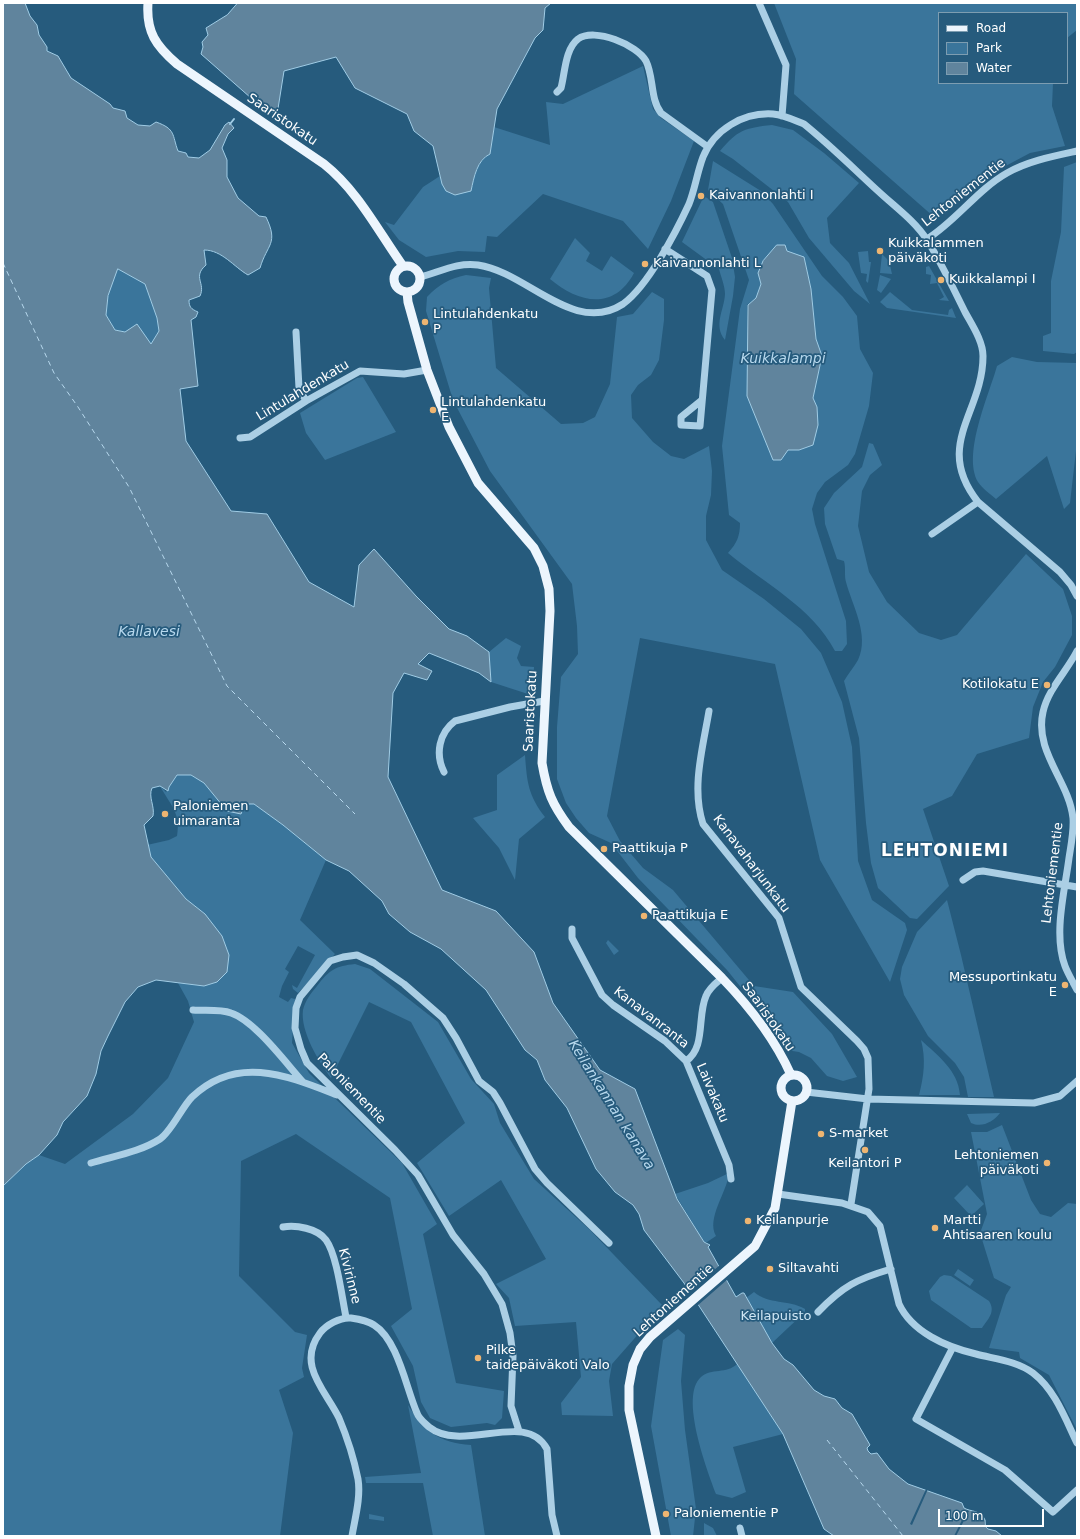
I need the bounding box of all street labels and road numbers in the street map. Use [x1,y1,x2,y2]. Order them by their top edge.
street label: Saaristokatu [244,91,320,149]
street label: Lehtoniementie [919,156,1009,230]
street label: Lintulahdenkatu [254,357,352,425]
street label: Saaristokatu [521,670,541,752]
street label: Kanavaharjunkatu [709,812,793,916]
street label: Lehtoniementie [1039,822,1067,924]
street label: Saaristokatu [738,979,798,1055]
street label: Kanavanranta [610,984,692,1052]
street label: Paloniementie [313,1050,389,1128]
street label: Laivakatu [692,1061,732,1125]
street label: Kivirinne [335,1247,363,1305]
street label: Lehtoniementie [631,1261,717,1341]

